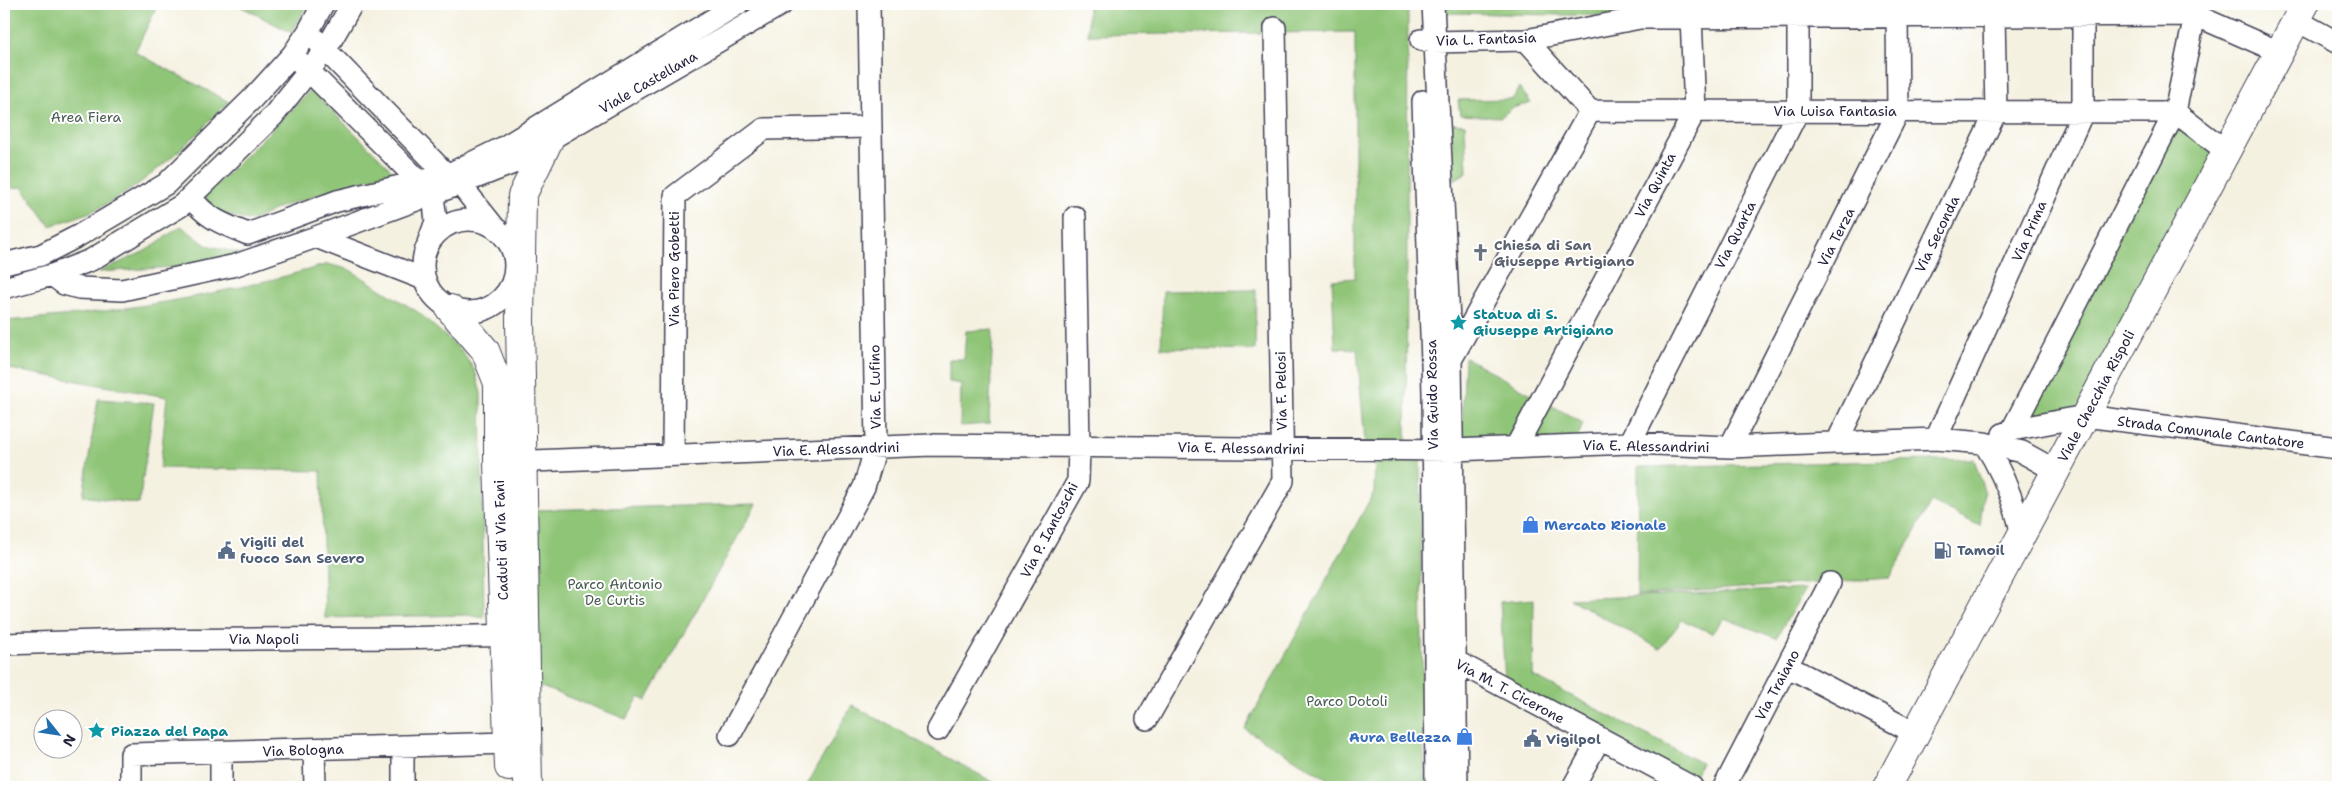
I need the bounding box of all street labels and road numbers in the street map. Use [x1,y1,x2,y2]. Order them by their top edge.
street label: Via L. Fantasia [1435,28,1537,50]
street label: Viale Castellana [596,47,700,117]
street label: Via Luisa Fantasia [1773,102,1897,120]
street label: Via Quinta [1630,149,1680,221]
street label: Via Seconda [1911,192,1964,275]
street label: Via Prima [2008,197,2051,264]
street label: Via Quarta [1710,198,1760,272]
street label: Via Terza [1813,204,1859,270]
street label: Via Piero Gobetti [665,211,683,327]
street label: Viale Checchia Rispoli [2053,327,2139,465]
street label: Via Guido Rossa [1422,339,1442,450]
street label: Via E. Lufino [865,344,885,430]
street label: Via F. Pelosi [1271,351,1291,431]
street label: Strada Comunale Cantatore [2116,412,2306,452]
street label: Via E. Alessandrini [1582,436,1710,456]
street label: Via E. Alessandrini [772,438,900,460]
street label: Via E. Alessandrini [1177,438,1305,458]
street label: Caduti di Via Fani [490,479,512,601]
street label: Via P. Iantoschi [1016,479,1082,581]
street label: Via Napoli [229,630,299,648]
street label: Via Traiano [1751,646,1803,724]
street label: Via M. T. Cicerone [1452,655,1568,727]
street label: Via Bologna [262,740,344,760]

